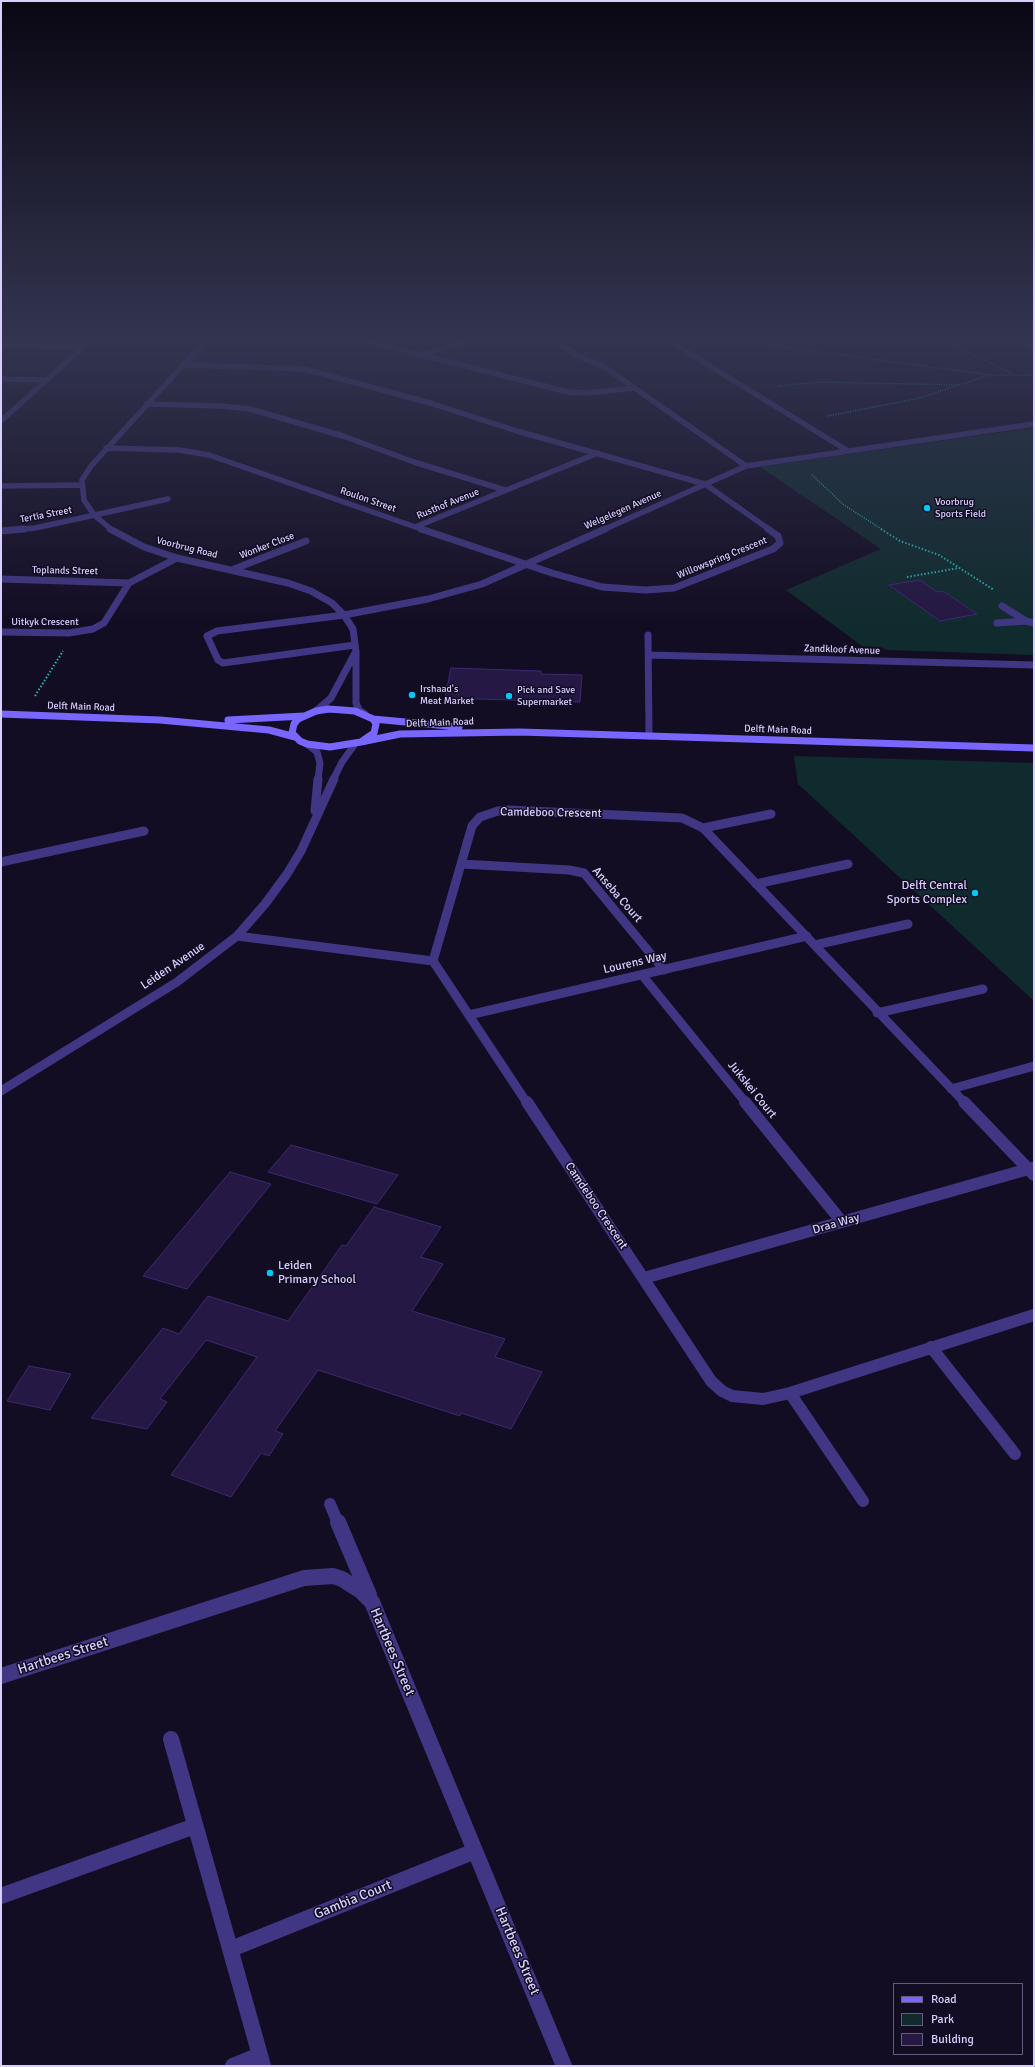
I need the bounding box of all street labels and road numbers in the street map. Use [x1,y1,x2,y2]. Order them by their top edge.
street label: Roulon Street [338,485,398,515]
street label: Rusthof Avenue [415,486,481,522]
street label: Welgelegen Avenue [582,488,664,532]
street label: Tertia Street [19,504,73,526]
street label: Wonker Close [238,530,296,562]
street label: Willowspring Crescent [675,534,769,582]
street label: Voorbrug Road [155,535,219,561]
street label: Toplands Street [32,564,98,578]
street label: Uitkyk Crescent [11,616,79,628]
street label: Zandkloof Avenue [804,643,880,657]
street label: Delft Main Road [47,700,115,714]
street label: Delft Main Road [406,716,474,730]
street label: Delft Main Road [744,723,812,737]
street label: Camdeboo Crescent [500,805,602,821]
street label: Anseba Court [589,864,645,926]
street label: Leiden Avenue [138,939,208,993]
street label: Lourens Way [602,949,668,977]
street label: Jukskei Court [724,1058,780,1122]
street label: Camdeboo Crescent [562,1160,630,1252]
street label: Draa Way [811,1210,861,1238]
street label: Hartbees Street [366,1605,418,1699]
street label: Hartbees Street [16,1633,110,1679]
street label: Gambia Court [312,1877,394,1923]
street label: Hartbees Street [491,1904,543,1998]

